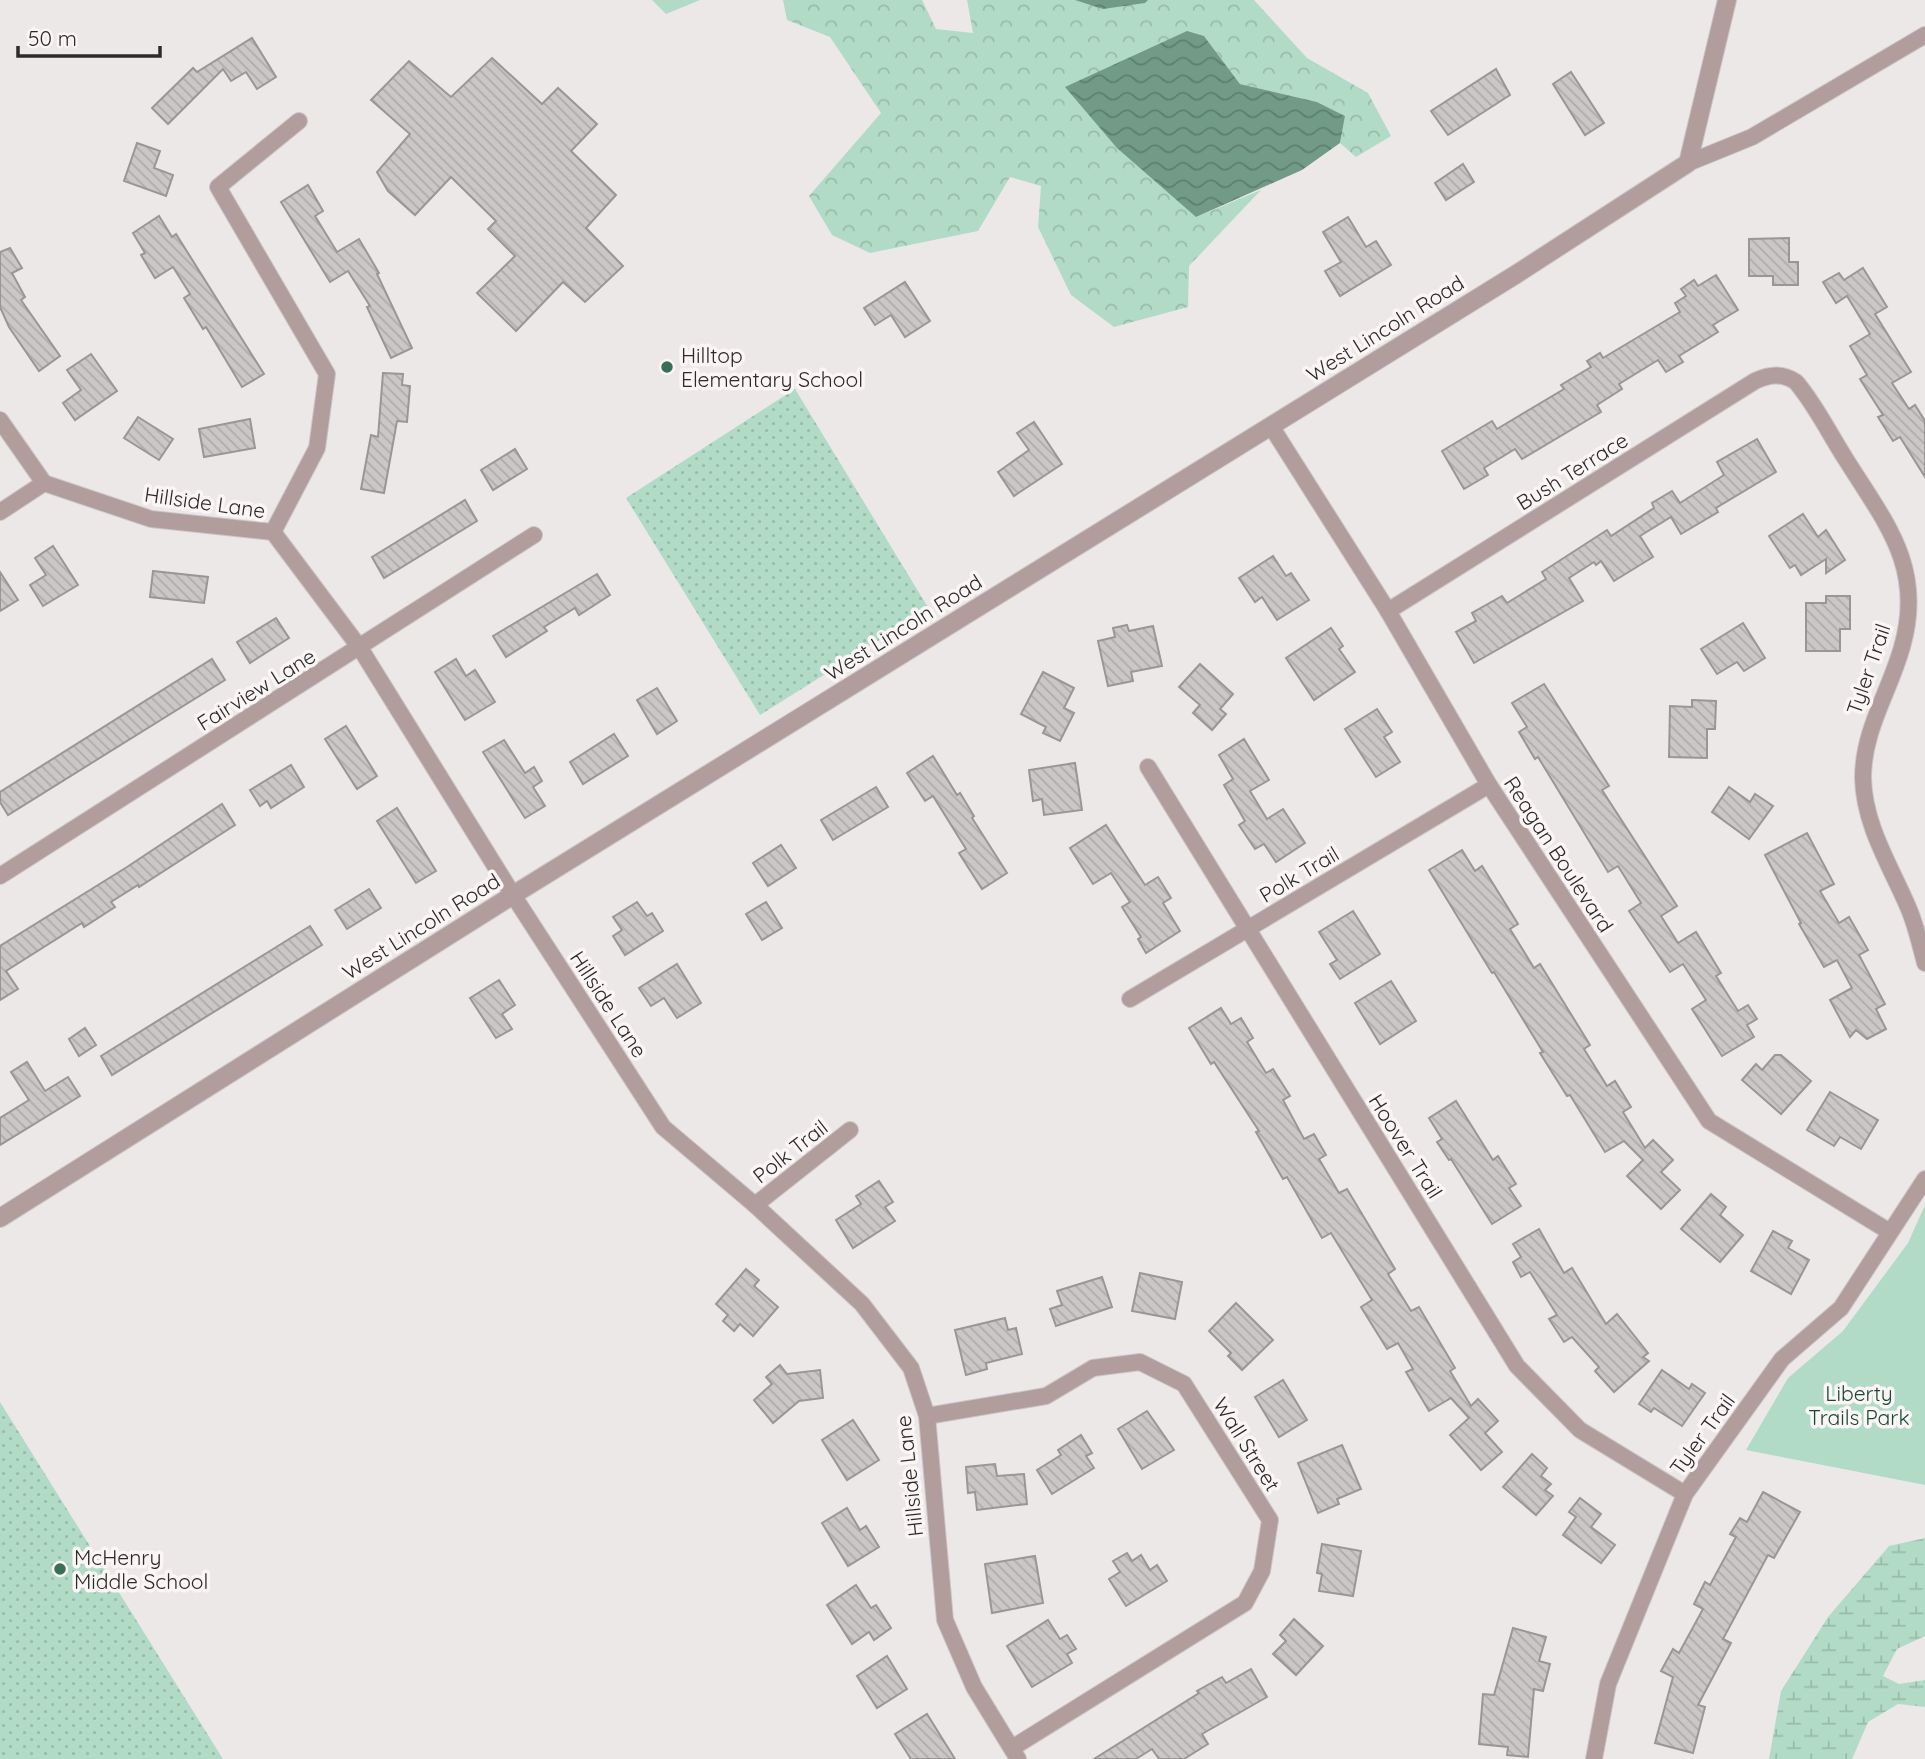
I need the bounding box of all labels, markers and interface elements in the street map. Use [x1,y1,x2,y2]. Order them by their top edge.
scale bar [18,14,159,58]
text: 50 m [28,25,77,51]
street label: West Lincoln Road [1301,269,1469,387]
place label: Hilltop Elementary School [681,342,863,392]
marker: Hilltop Elementary School [659,359,675,375]
street label: Bush Terrace [1511,426,1633,516]
street label: Hillside Lane [143,481,267,523]
street label: West Lincoln Road [819,568,987,686]
street label: Tyler Trail [1840,620,1896,718]
street label: Fairview Lane [192,642,320,736]
street label: Reagan Boulevard [1499,771,1619,937]
street label: Polk Trail [1255,840,1343,908]
street label: West Lincoln Road [337,867,505,985]
street label: Hillside Lane [565,946,653,1062]
street label: Hoover Trail [1364,1089,1448,1203]
street label: Polk Trail [747,1114,833,1188]
park label: Liberty Trails Park [1808,1380,1910,1430]
street label: Tyler Trail [1664,1388,1740,1480]
street label: Wall Street [1208,1392,1286,1496]
street label: Hillside Lane [890,1414,928,1538]
place label: McHenry Middle School [74,1544,208,1594]
marker: McHenry Middle School [52,1561,68,1577]

